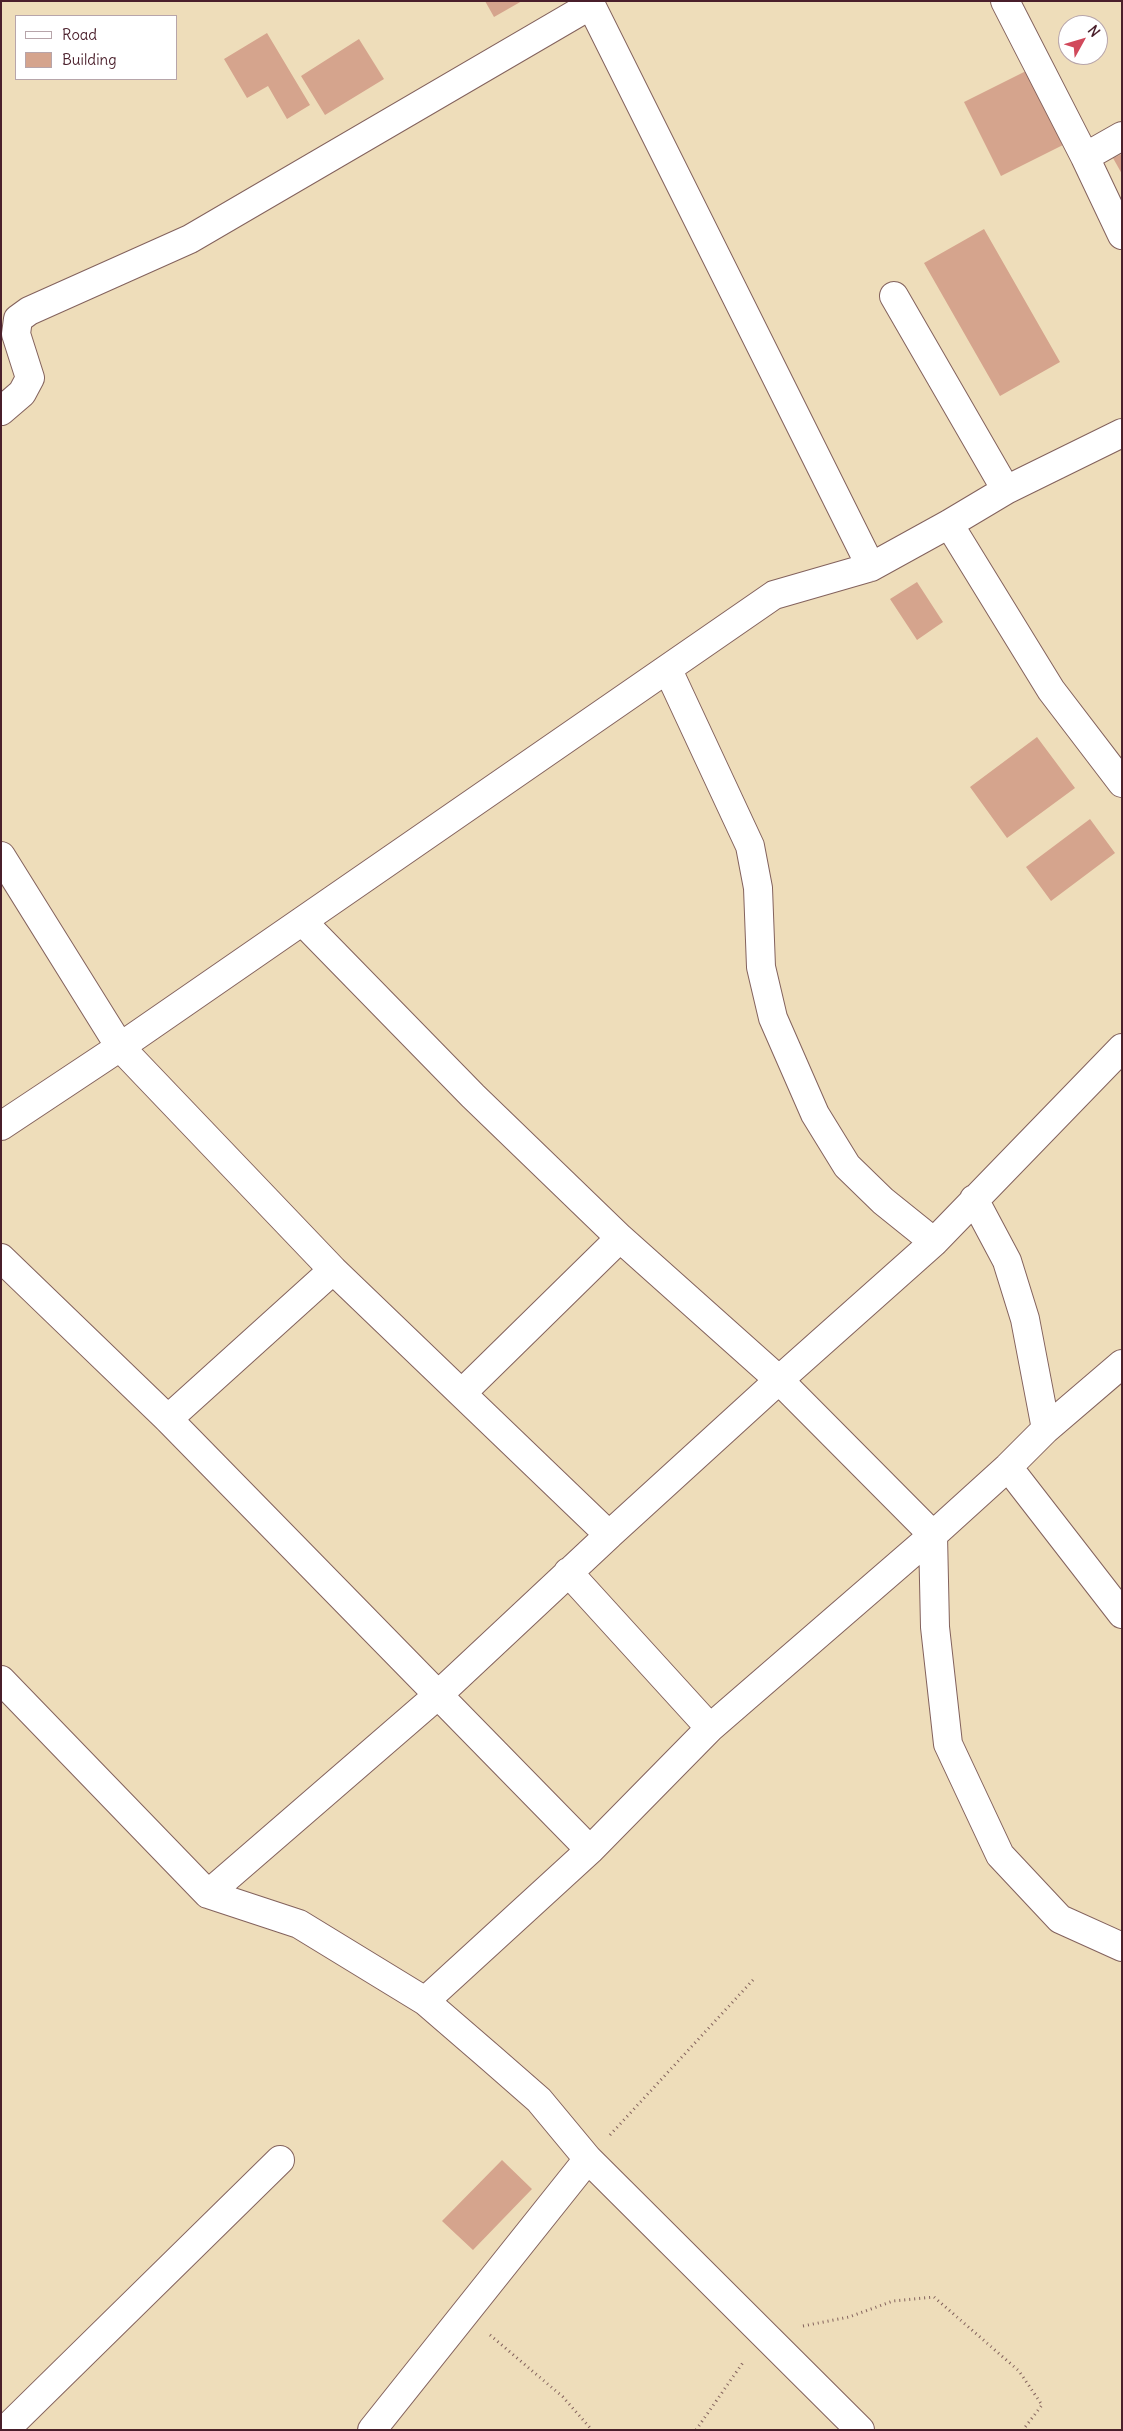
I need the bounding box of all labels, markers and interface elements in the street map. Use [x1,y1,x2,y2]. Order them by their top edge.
legend [15,15,178,80]
north arrow [1058,15,1108,65]
text: N [1084,22,1104,41]
text: Road [62,25,97,44]
text: Building [62,50,117,69]

